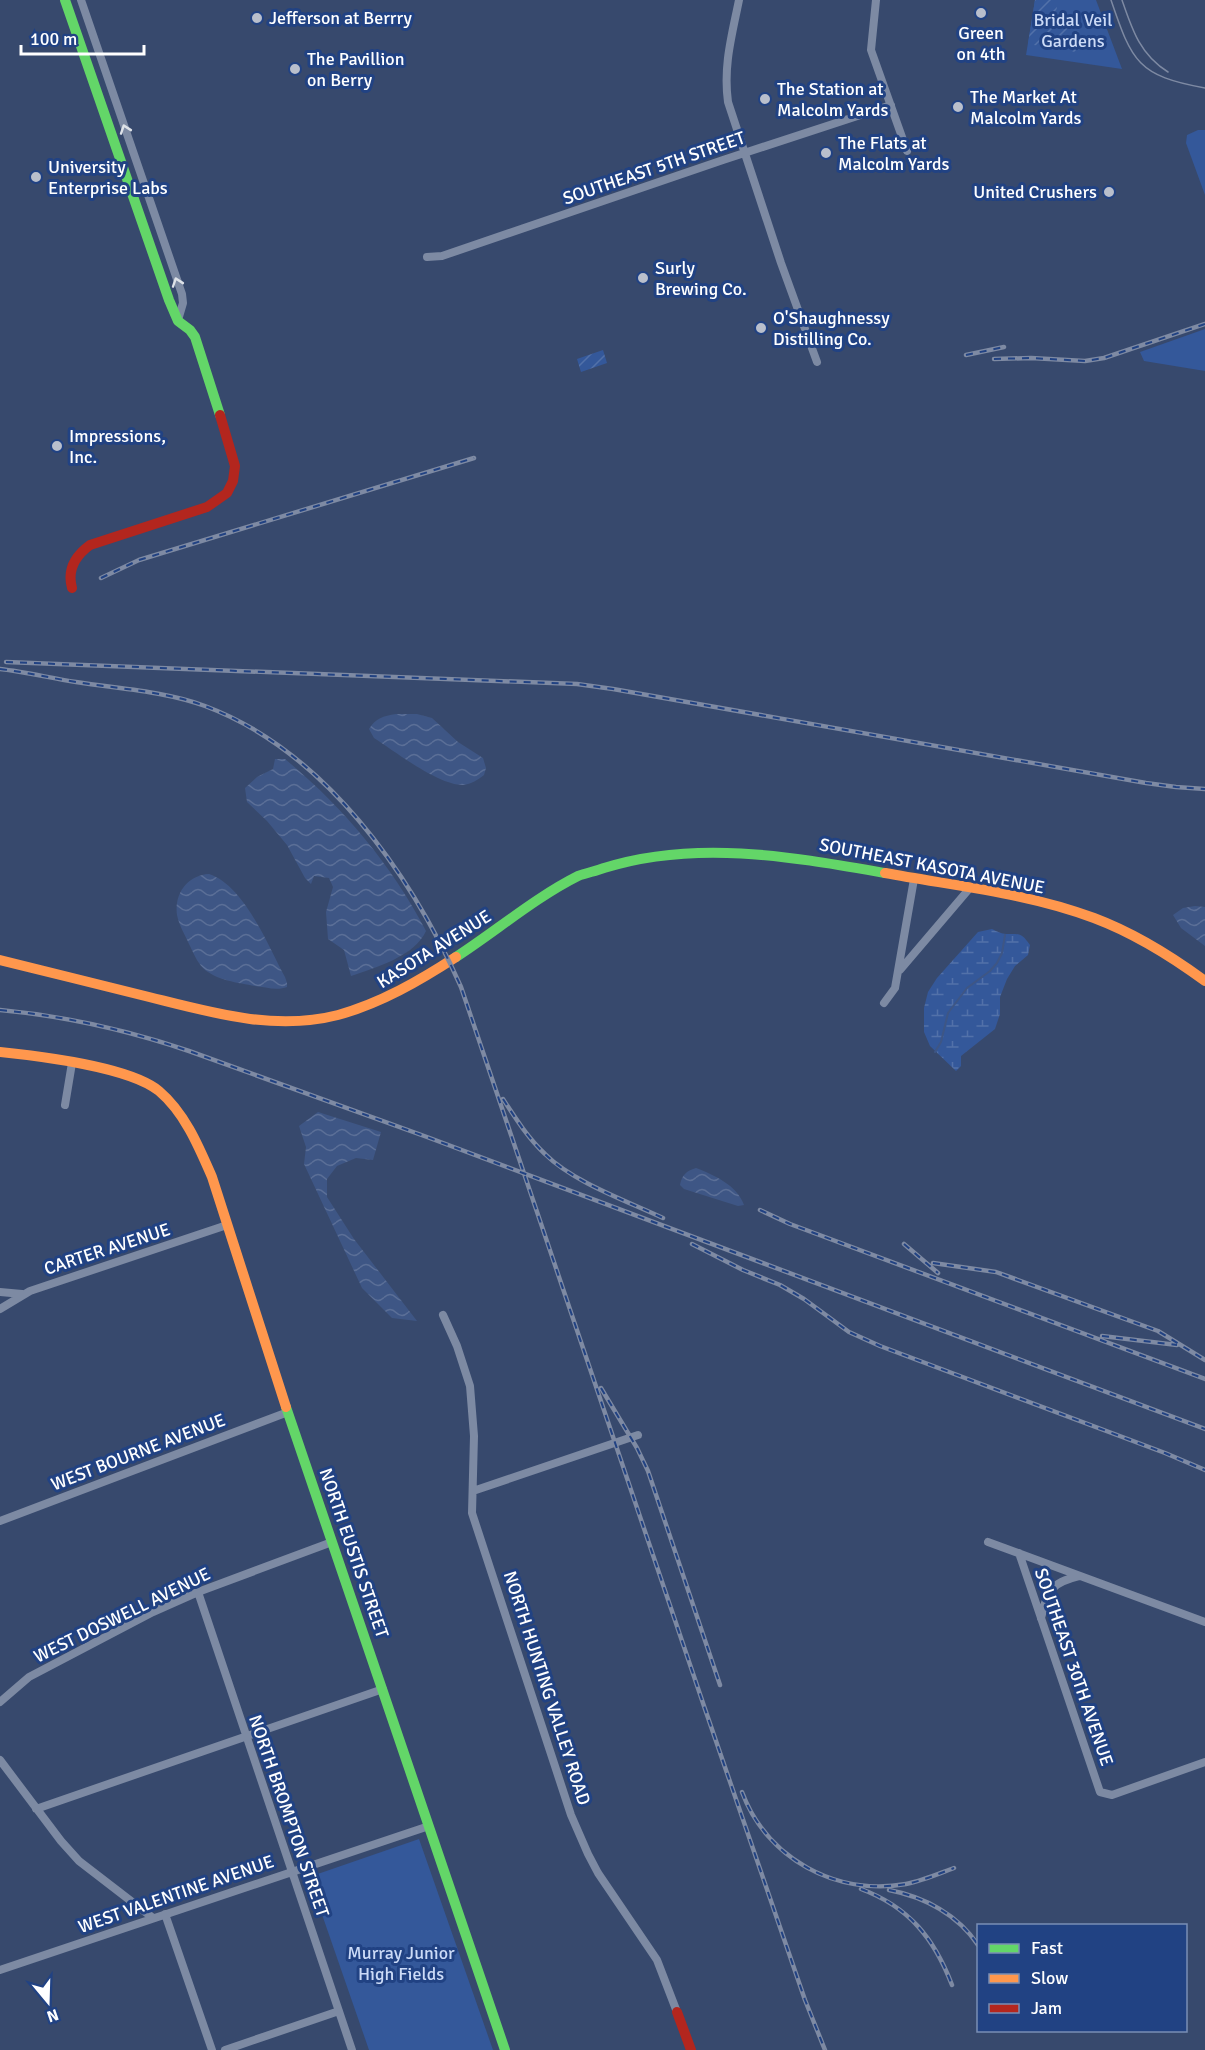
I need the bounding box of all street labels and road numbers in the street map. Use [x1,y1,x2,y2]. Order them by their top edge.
street label: SOUTHEAST 5TH STREET [560,126,748,210]
street label: SOUTHEAST KASOTA AVENUE [817,833,1047,899]
street label: KASOTA AVENUE [373,905,495,993]
street label: CARTER AVENUE [41,1218,173,1280]
street label: WEST BOURNE AVENUE [48,1409,228,1495]
street label: NORTH EUSTIS STREET [315,1465,393,1641]
street label: WEST DOSWELL AVENUE [30,1563,214,1667]
street label: SOUTHEAST 30TH AVENUE [1030,1565,1118,1769]
street label: NORTH HUNTING VALLEY ROAD [499,1568,595,1808]
street label: NORTH BROMPTON STREET [244,1712,334,1920]
street label: WEST VALENTINE AVENUE [75,1850,277,1938]

